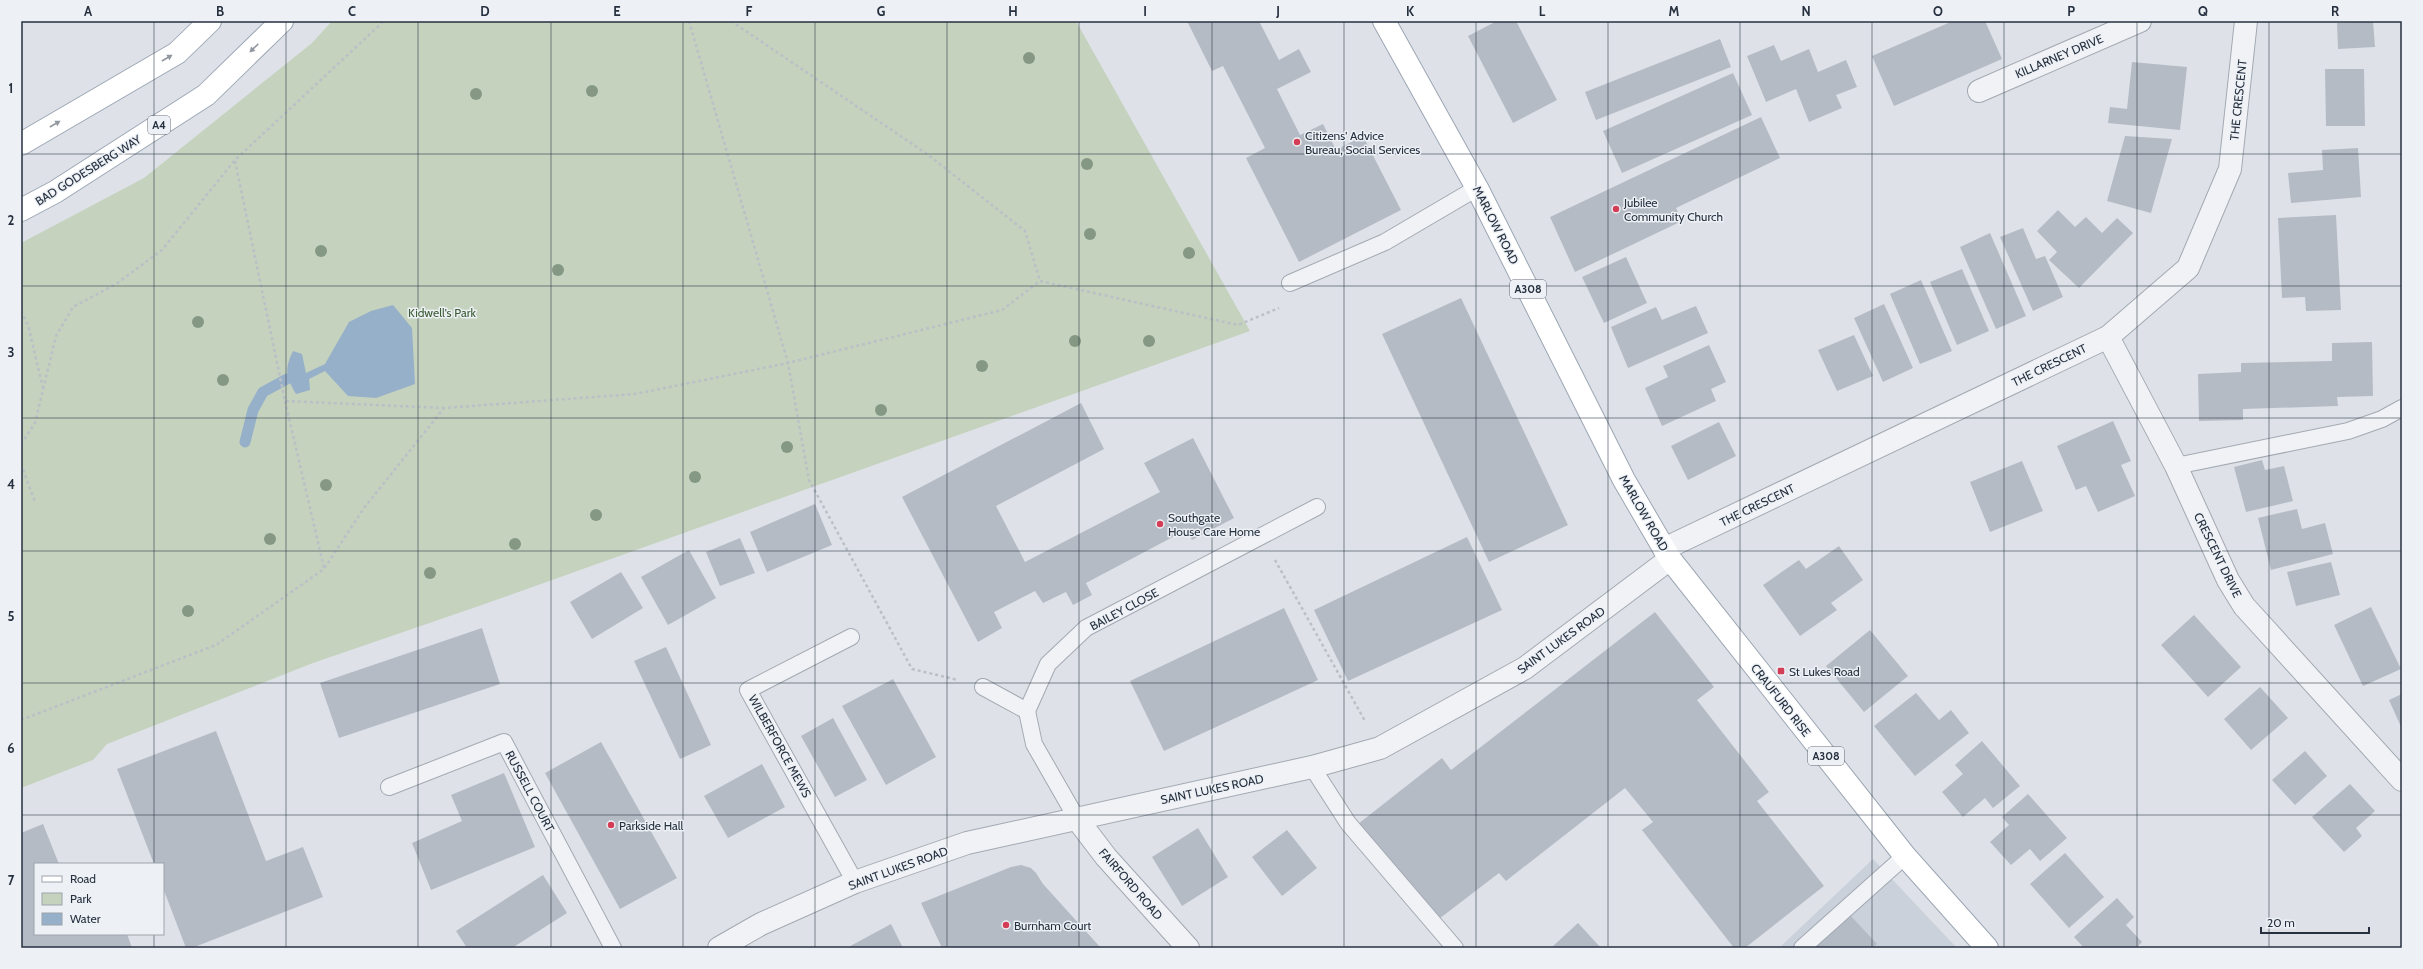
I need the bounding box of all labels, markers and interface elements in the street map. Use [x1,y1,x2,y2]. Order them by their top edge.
text: A [84,3,93,19]
text: B [216,3,224,19]
text: C [348,3,356,19]
text: D [480,3,490,19]
text: E [613,3,621,19]
text: F [746,3,753,19]
text: G [877,3,886,19]
text: H [1008,3,1018,19]
text: I [1143,3,1147,19]
text: J [1275,3,1280,19]
text: K [1406,3,1415,19]
text: L [1539,3,1546,19]
text: M [1669,3,1680,19]
text: N [1801,3,1811,19]
text: O [1933,3,1943,19]
text: P [2067,3,2075,19]
text: Q [2198,3,2208,19]
text: R [2331,3,2339,19]
street label: KILLARNEY DRIVE [2013,31,2106,81]
one-way arrow [249,43,259,53]
one-way arrow [161,55,173,62]
street label: THE CRESCENT [2226,58,2250,141]
text: 1 [9,80,13,96]
road number: A4 [148,116,170,134]
one-way arrow [49,120,61,127]
place label: Citizens' Advice Bureau, Social Services [1305,128,1420,157]
street label: BAD GODESBERG WAY [32,131,144,209]
marker: Citizens' Advice Bureau, Social Services [1292,137,1302,147]
street label: MARLOW ROAD [1470,183,1522,267]
place label: Jubilee Community Church [1623,195,1723,224]
marker: Jubilee Community Church [1611,204,1621,214]
text: 2 [8,212,15,228]
road number: A308 [1510,280,1546,298]
park label: Kidwell's Park [408,305,477,320]
street label: THE CRESCENT [2009,340,2089,390]
text: 3 [7,344,15,360]
street label: MARLOW ROAD [1616,472,1672,554]
text: 4 [7,476,15,492]
street label: THE CRESCENT [1717,480,1797,530]
place label: Southgate House Care Home [1168,510,1260,539]
street label: CRESCENT DRIVE [2191,510,2245,600]
marker: Southgate House Care Home [1155,519,1165,529]
street label: BAILEY CLOSE [1087,584,1161,633]
street label: SAINT LUKES ROAD [1514,603,1608,677]
text: 5 [8,608,15,624]
street label: CRAUFURD RISE [1748,661,1814,740]
place label: St Lukes Road [1789,664,1860,679]
marker: St Lukes Road [1776,666,1786,676]
street label: WILBERFORCE MEWS [745,692,815,800]
text: 6 [7,740,15,756]
road number: A308 [1808,747,1844,765]
street label: RUSSELL COURT [502,748,558,835]
street label: SAINT LUKES ROAD [1159,771,1265,807]
place label: Parkside Hall [619,818,684,833]
marker: Parkside Hall [606,820,616,830]
street label: SAINT LUKES ROAD [846,843,950,893]
street label: FAIRFORD ROAD [1096,845,1166,923]
legend [34,863,164,935]
text: Road [70,871,96,886]
text: 7 [8,872,15,888]
text: Park [70,891,92,906]
scale bar [2261,909,2369,935]
text: Water [70,911,101,926]
text: 20 m [2267,915,2295,930]
place label: Burnham Court [1014,918,1091,933]
marker: Burnham Court [1001,920,1011,930]

